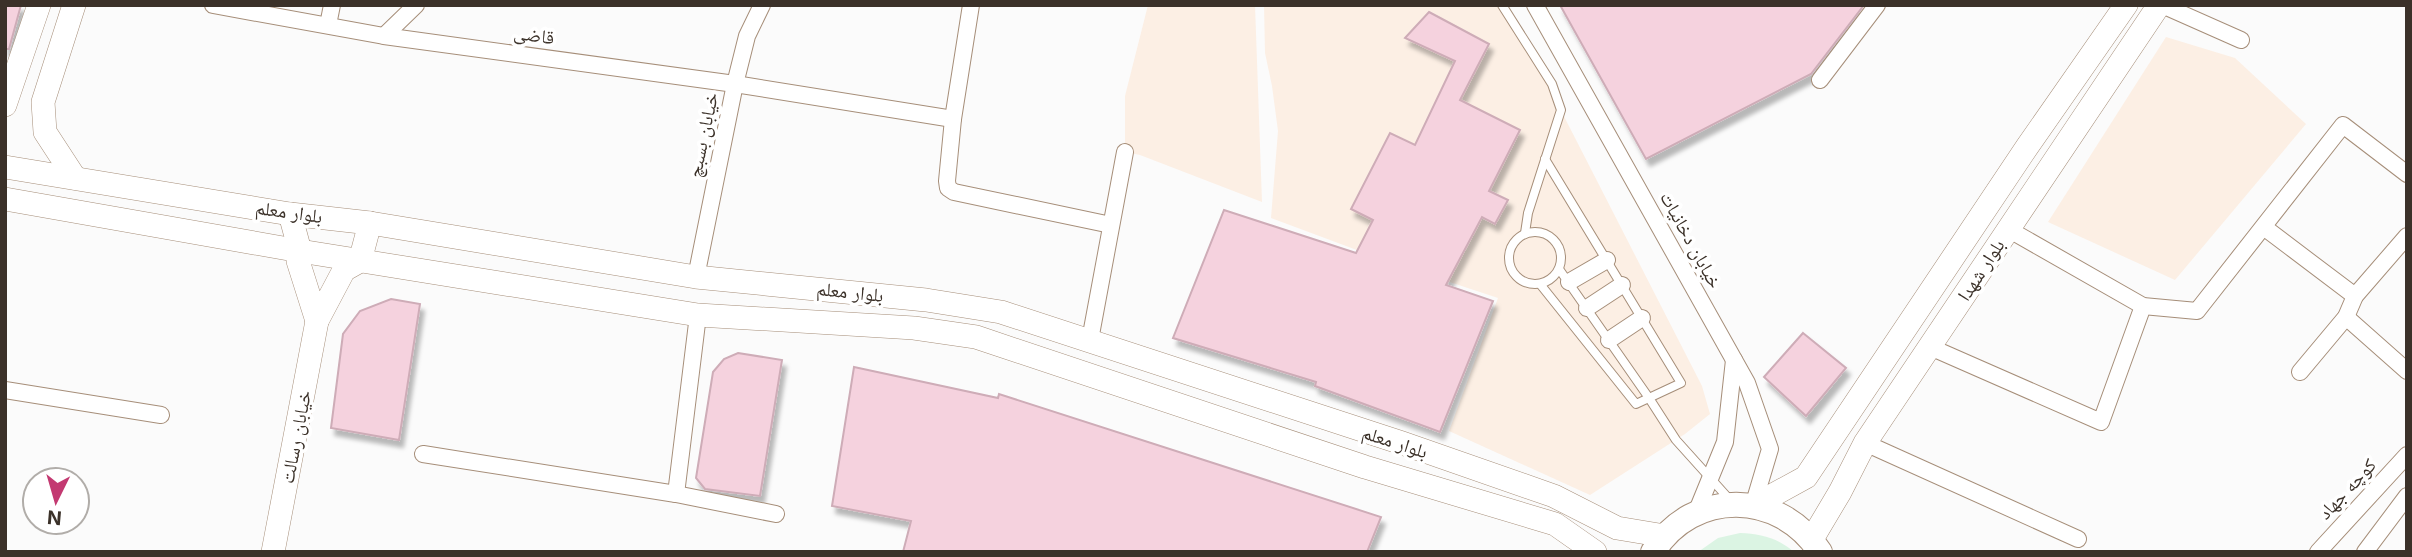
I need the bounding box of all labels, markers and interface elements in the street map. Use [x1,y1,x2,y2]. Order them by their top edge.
street label: قاضی [512,21,556,49]
street label: خیابان بسبچ [683,90,724,180]
street label: خیابان دخانیات [1655,188,1727,292]
street label: بلوار معلم [254,196,324,229]
street label: بلوار شهدا [1952,235,2010,305]
street label: بلوار معلم [815,277,885,308]
street label: خیابان رسالت [276,388,316,486]
street label: بلوار معلم [1359,421,1431,464]
street label: کوچه جهاد [2313,454,2381,524]
north arrow [21,466,91,536]
text: N [46,505,63,530]

